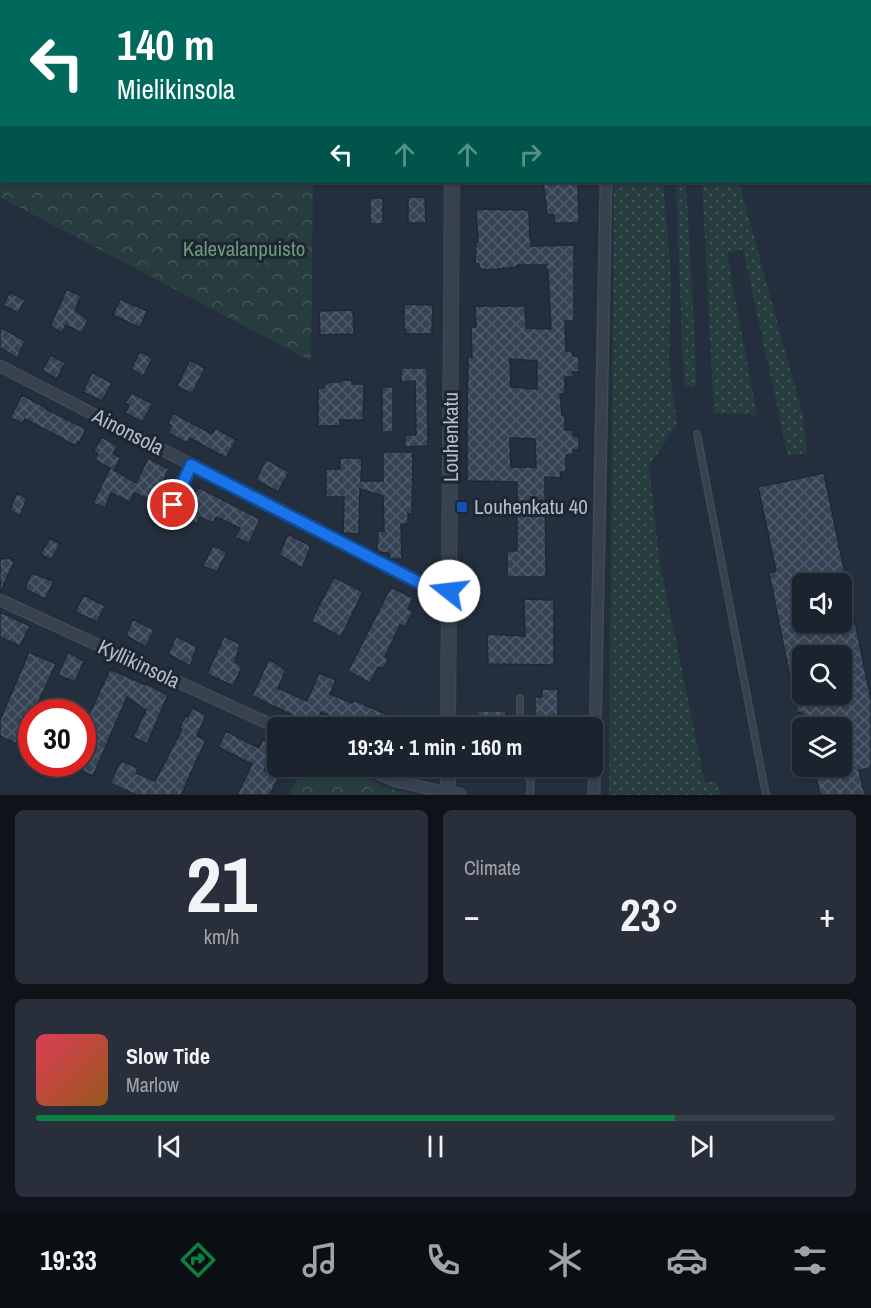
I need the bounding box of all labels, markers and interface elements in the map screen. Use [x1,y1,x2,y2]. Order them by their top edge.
text: 140 m [117,17,215,73]
icon: left [18,24,96,102]
text: Mielikinsola [117,71,235,107]
icon: left [325,138,358,171]
icon: ahead [388,138,421,171]
icon: ahead [451,138,484,171]
icon: right [514,138,547,171]
park label: Kalevalanpuisto [183,234,305,263]
street label: Louhenkatu [436,392,465,482]
street label: Ainonsola [87,401,169,462]
pin [147,479,198,530]
icon: arrive [156,488,189,521]
place label: Louhenkatu 40 [474,492,588,521]
marker: Louhenkatu 40 [455,500,469,514]
position arrow [417,559,481,623]
map controls [792,573,852,777]
button: sound [792,573,852,633]
street label: Kyllikinsola [94,632,185,695]
button: search [792,645,852,705]
speed limit sign: 30 [18,699,96,777]
button: layers [792,717,852,777]
text: 19:34 · 1 min · 160 m [348,732,522,762]
text: 21 [186,831,257,936]
text: Climate [464,854,521,881]
text: 23° [620,884,679,945]
text: − [464,893,480,937]
text: + [819,893,835,937]
text: km/h [204,923,239,950]
text: Slow Tide [126,1041,210,1071]
text: Marlow [126,1071,179,1098]
icon: previous [153,1130,186,1163]
icon: pause [419,1130,452,1163]
icon: next [685,1130,718,1163]
icon: directions [177,1239,219,1281]
icon: music [299,1239,341,1281]
icon: phone [422,1239,464,1281]
icon: climate [544,1239,586,1281]
icon: car [666,1239,708,1281]
icon: filters [789,1239,831,1281]
text: 19:33 [40,1242,97,1278]

